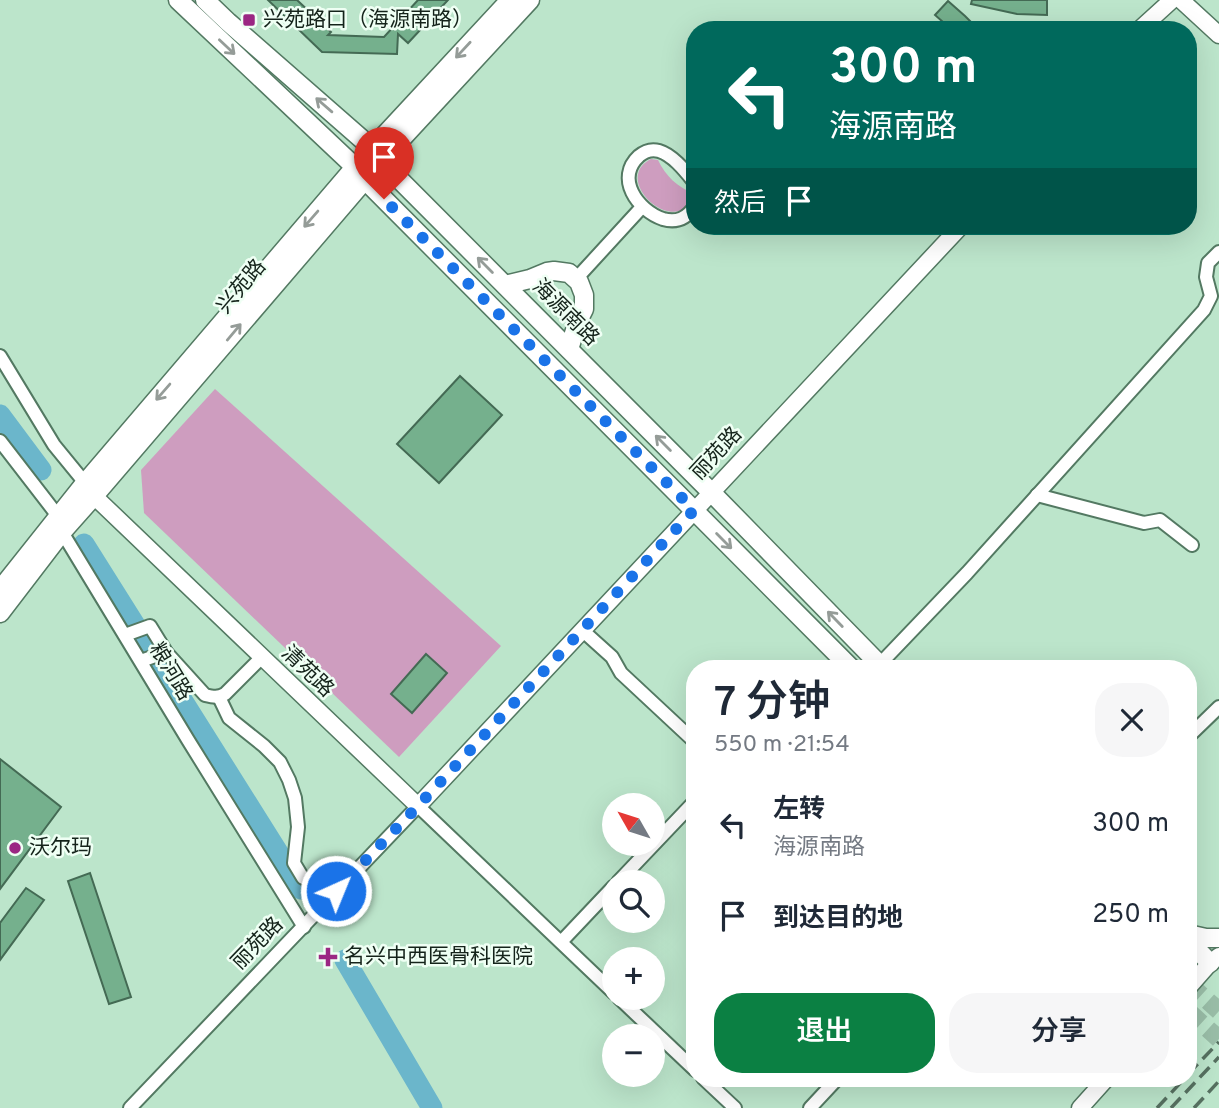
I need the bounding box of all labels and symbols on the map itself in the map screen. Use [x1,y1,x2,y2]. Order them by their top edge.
place label: 兴苑路口（海源南路） [263,7,473,34]
marker: 兴苑路口（海源南路） [241,12,257,28]
one-way arrow [218,38,235,55]
one-way arrow [455,41,472,58]
one-way arrow [315,97,333,113]
pin [354,127,414,199]
one-way arrow [303,209,319,227]
street label: 兴苑路 [211,254,273,320]
one-way arrow [477,257,494,274]
street label: 海源南路 [526,274,604,352]
one-way arrow [226,323,242,341]
one-way arrow [155,382,171,400]
street label: 丽苑路 [686,422,748,486]
one-way arrow [655,435,672,452]
one-way arrow [715,532,732,549]
one-way arrow [827,611,844,628]
street label: 粮河路 [142,638,198,706]
street label: 清苑路 [275,640,339,704]
north arrow [602,793,665,856]
place label: 沃尔玛 [29,835,92,862]
marker: 沃尔玛 [7,840,23,856]
position arrow [299,854,373,928]
street label: 丽苑路 [226,912,290,976]
place label: 名兴中西医骨科医院 [344,944,533,971]
marker: 名兴中西医骨科医院 [318,947,338,967]

